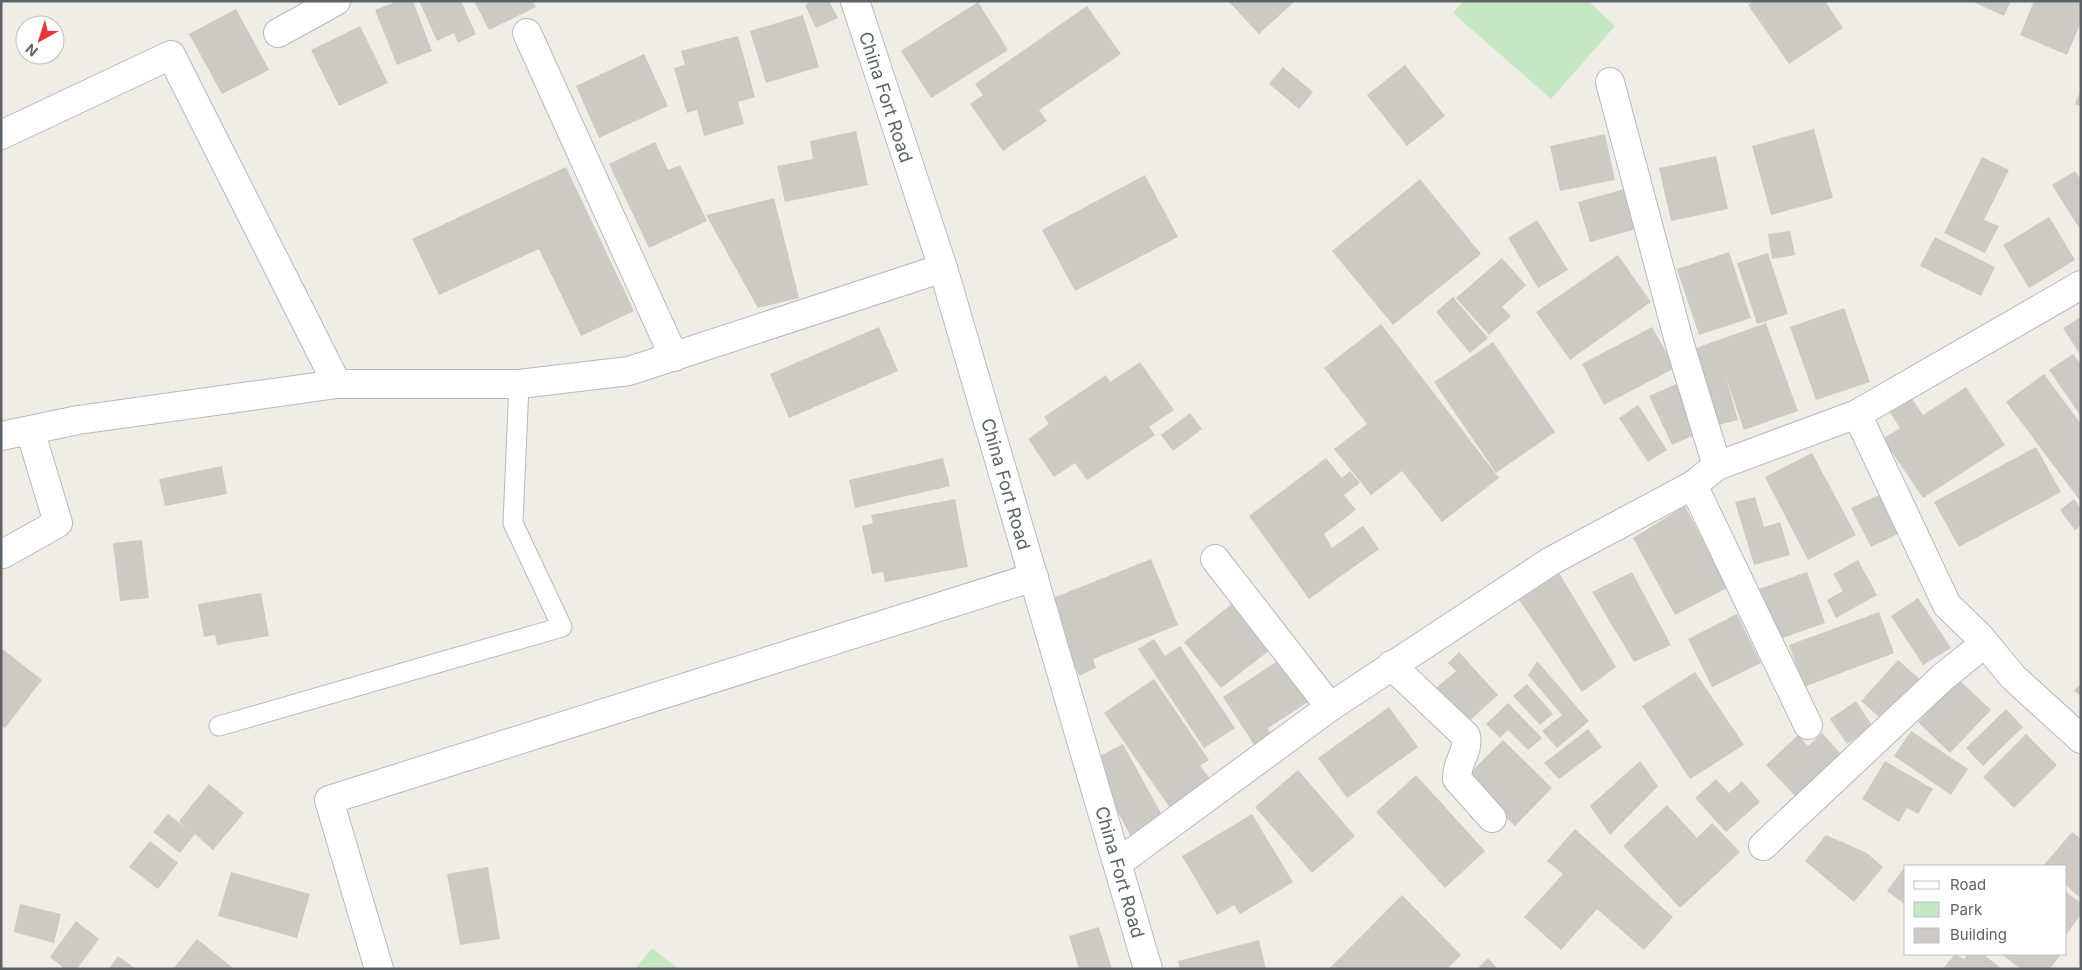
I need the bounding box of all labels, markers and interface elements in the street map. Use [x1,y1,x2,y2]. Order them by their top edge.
north arrow [15,15,65,65]
street label: China Fort Road [855,29,917,165]
text: N [22,41,41,60]
street label: China Fort Road [977,416,1035,552]
street label: China Fort Road [1091,804,1149,940]
legend [1904,865,2067,955]
text: Road [1950,875,1986,894]
text: Park [1950,900,1983,919]
text: Building [1950,925,2007,944]

